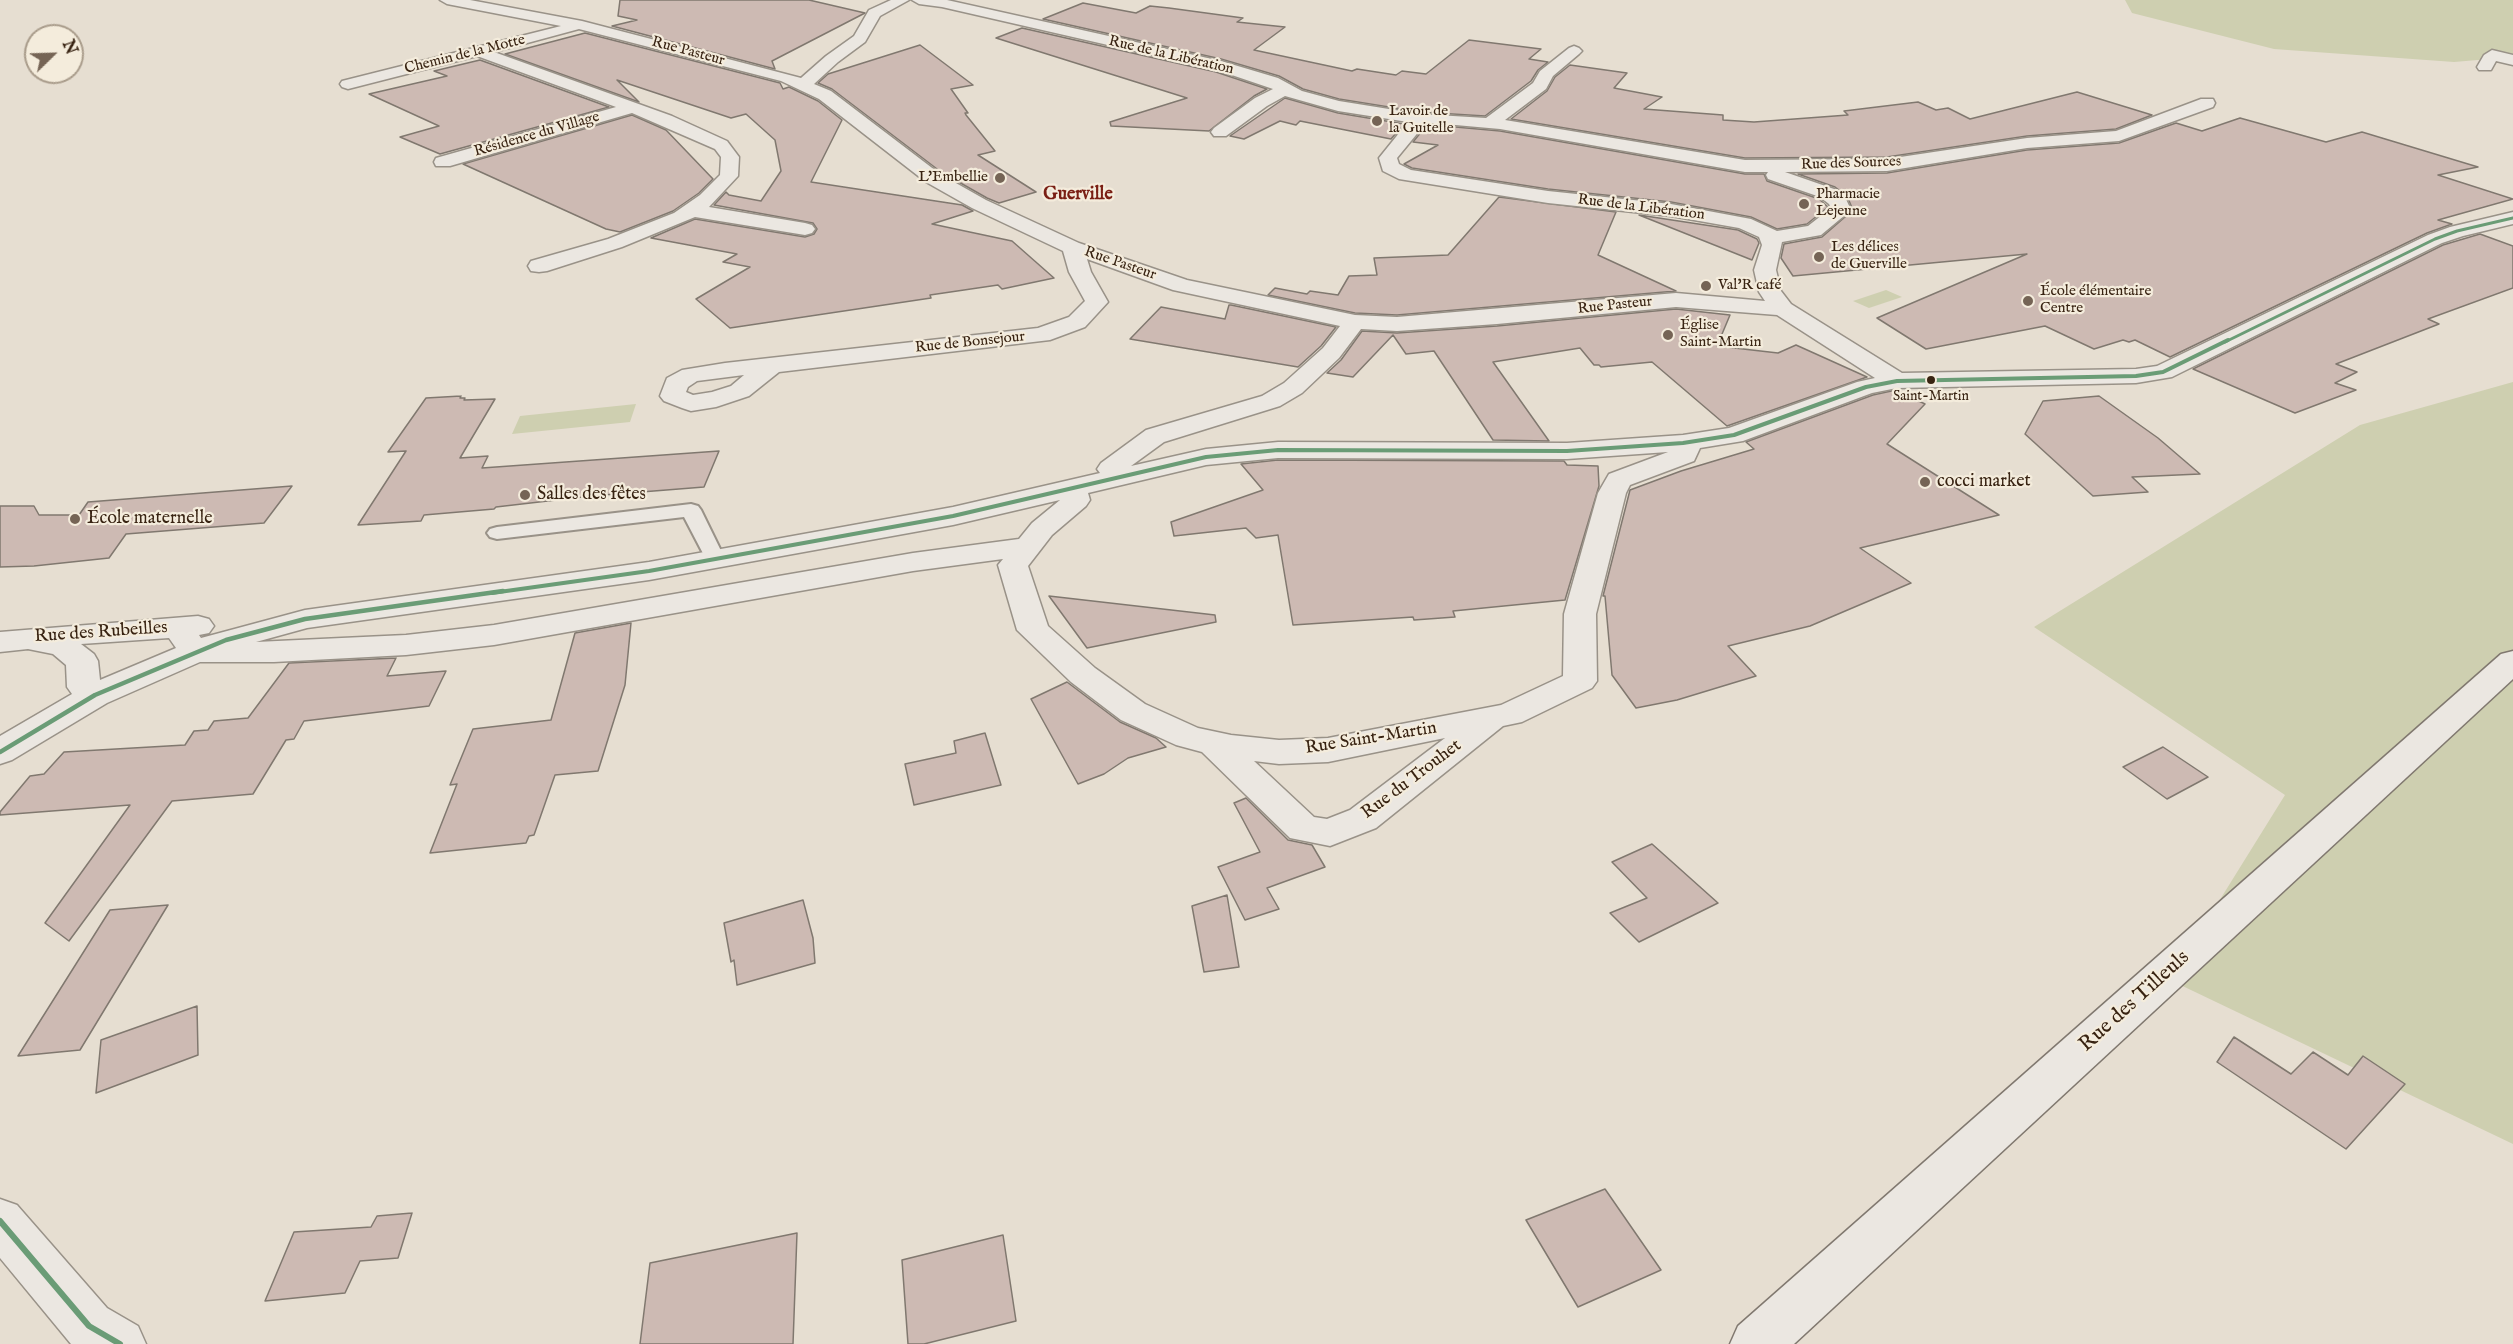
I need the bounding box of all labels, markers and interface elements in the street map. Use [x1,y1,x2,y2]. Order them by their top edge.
north arrow [24,24,84,84]
street label: Chemin de la Motte [403,31,527,79]
street label: Rue de la Libération [1107,33,1235,79]
street label: Rue Pasteur [649,34,727,70]
text: N [57,37,81,58]
place label: Lavoir de la Guitelle [1389,103,1454,138]
street label: Résidence du Village [472,109,602,161]
marker: Lavoir de la Guitelle [1370,114,1384,128]
street label: Rue des Sources [1801,153,1901,175]
place label: L'Embellie [918,169,988,187]
marker: L'Embellie [993,171,1007,185]
district label: Guerville [1043,184,1113,206]
place label: Pharmacie Lejeune [1816,186,1880,221]
street label: Rue de la Libération [1576,191,1706,225]
marker: Pharmacie Lejeune [1797,197,1811,211]
place label: Les délices de Guerville [1831,239,1907,274]
street label: Rue Pasteur [1082,243,1158,285]
marker: Les délices de Guerville [1812,250,1826,264]
place label: Val'R café [1718,277,1781,295]
marker: Val'R café [1699,279,1713,293]
place label: École élémentaire Centre [2040,283,2151,318]
street label: Rue Pasteur [1577,293,1653,319]
marker: École élémentaire Centre [2021,294,2035,308]
place label: Église Saint-Martin [1680,317,1761,352]
street label: Rue de Bonsejour [914,328,1026,358]
marker: Église Saint-Martin [1661,328,1675,342]
marker: Saint-Martin [1925,374,1937,386]
place label: Saint-Martin [1893,389,1969,405]
place label: cocci market [1937,471,2031,493]
marker: cocci market [1918,475,1932,489]
place label: Salles des fêtes [537,484,646,506]
marker: Salles des fêtes [518,488,532,502]
place label: École maternelle [87,508,212,530]
marker: École maternelle [68,512,82,526]
street label: Rue des Rubeilles [34,618,168,648]
street label: Rue Saint-Martin [1304,718,1438,760]
street label: Rue du Trouhet [1358,735,1466,825]
street label: Rue des Tilleuls [2075,946,2195,1058]

